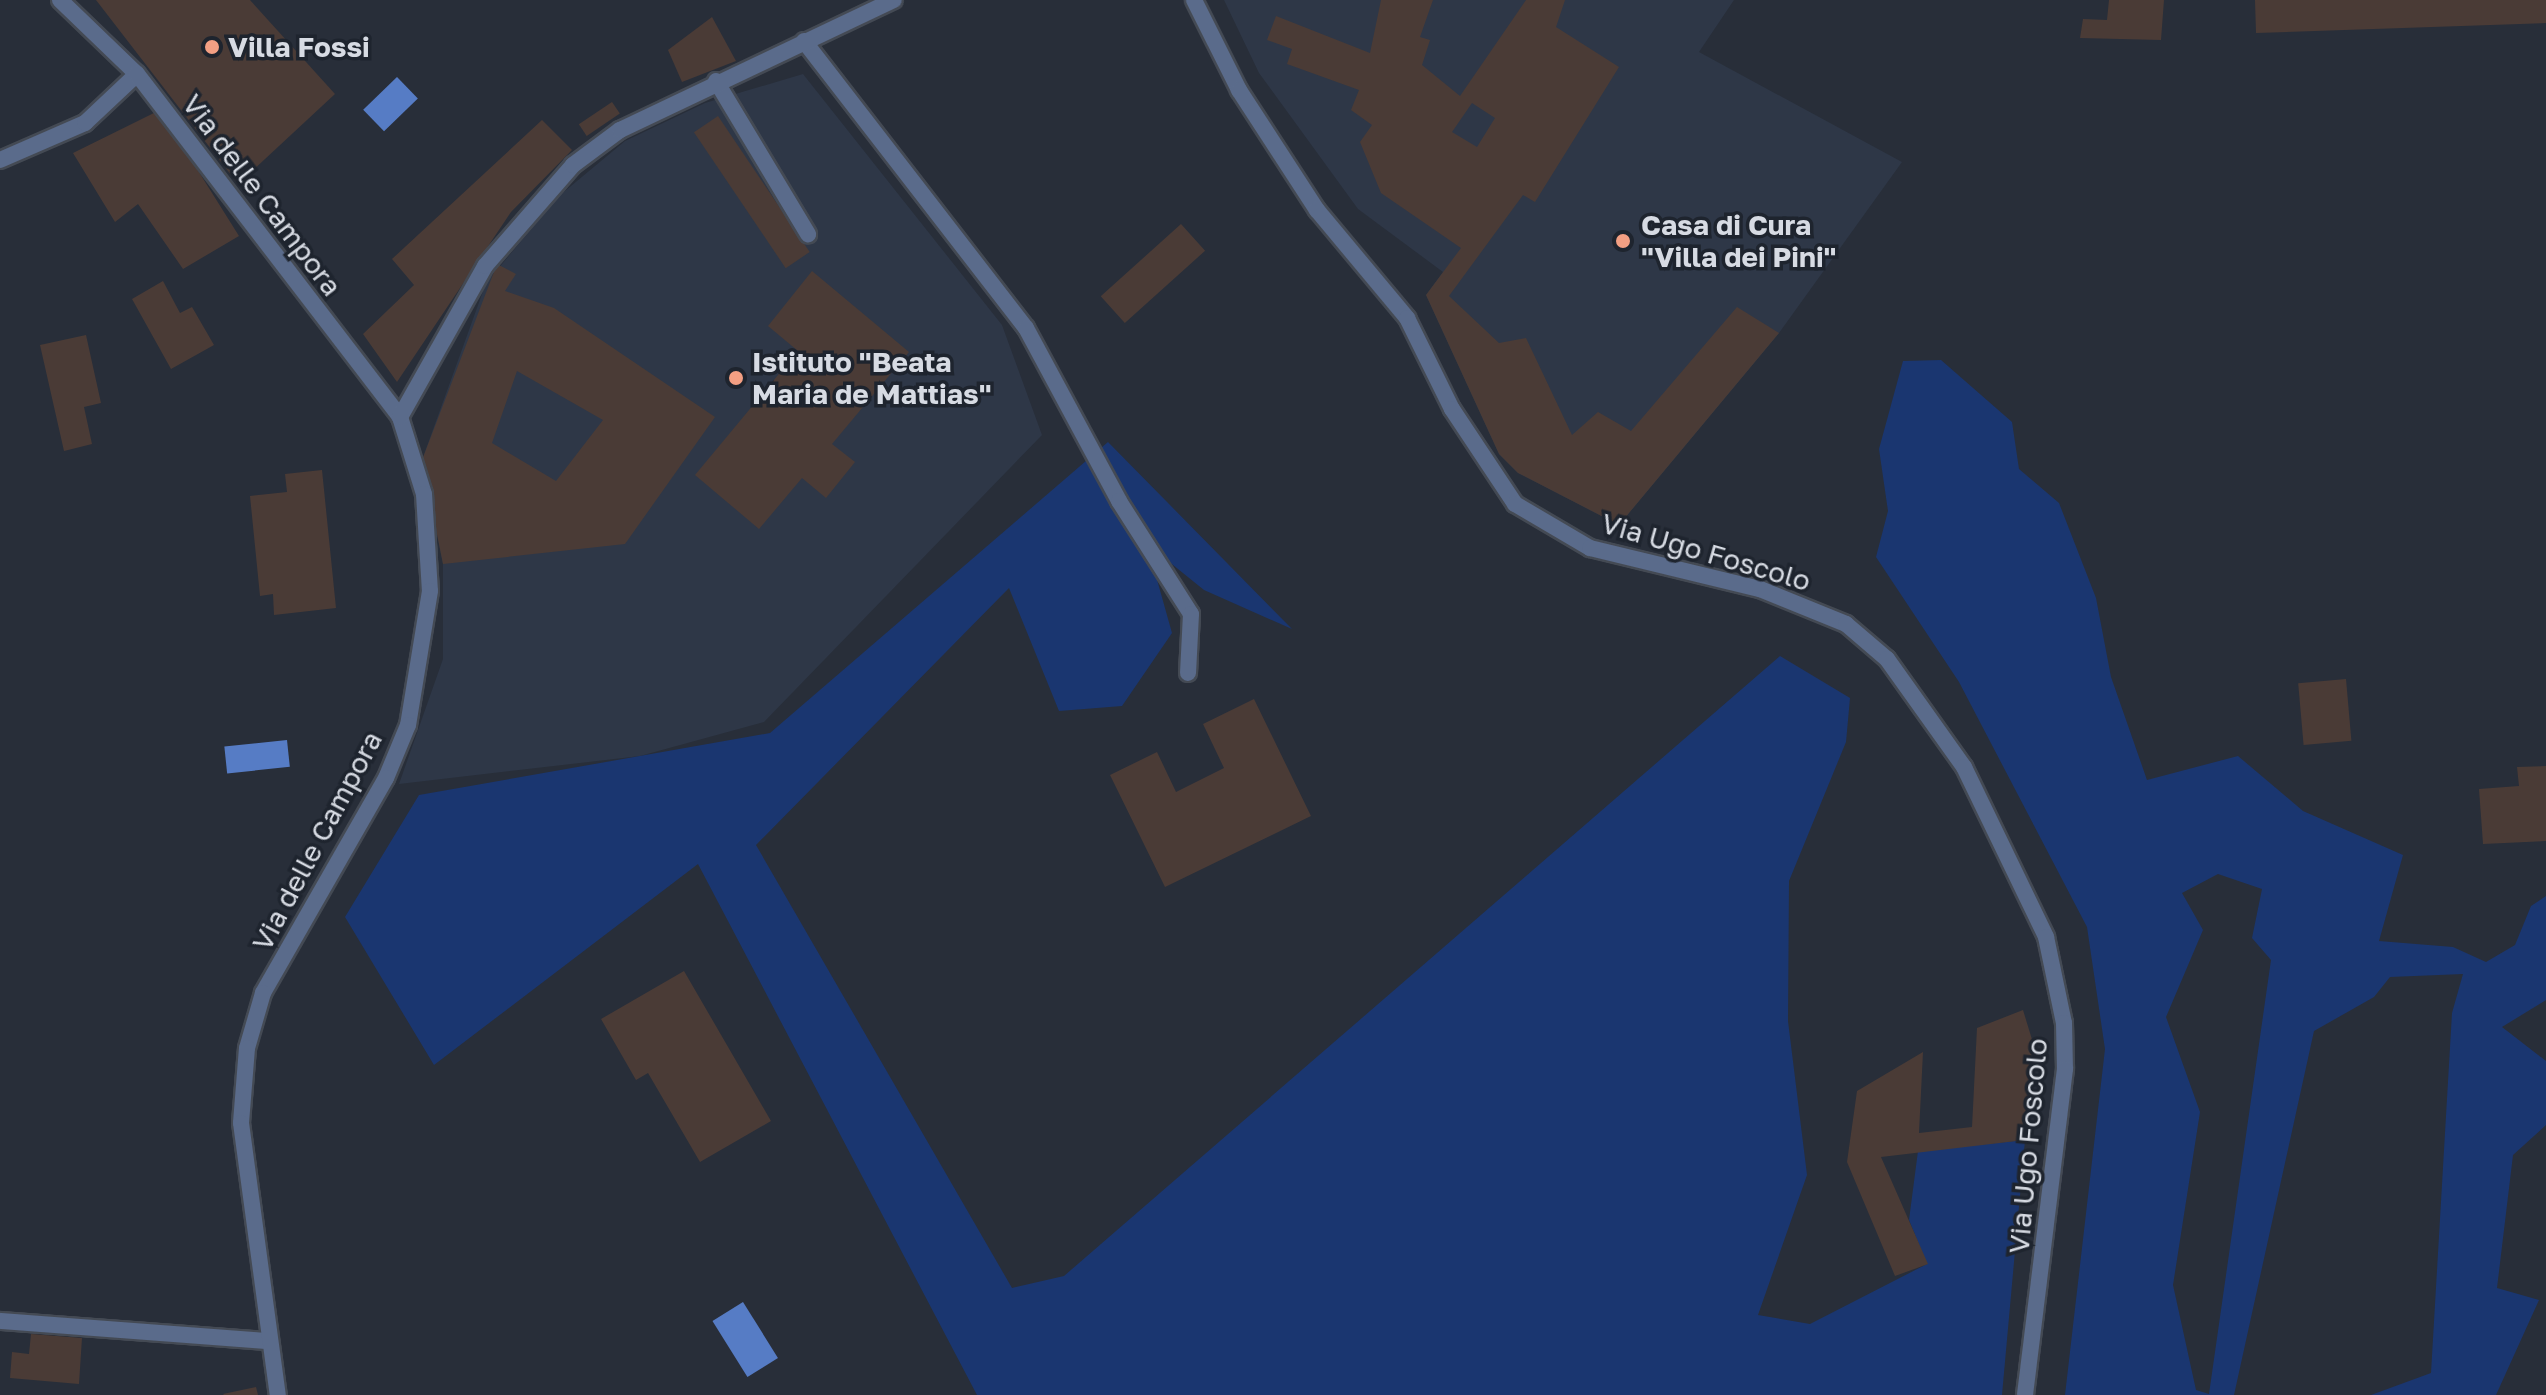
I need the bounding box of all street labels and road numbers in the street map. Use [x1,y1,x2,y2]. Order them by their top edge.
street label: Via delle Campora [175,88,349,302]
street label: Via Ugo Foscolo [1598,506,1814,598]
street label: Via delle Campora [245,726,389,956]
street label: Via Ugo Foscolo [2002,1037,2054,1255]

